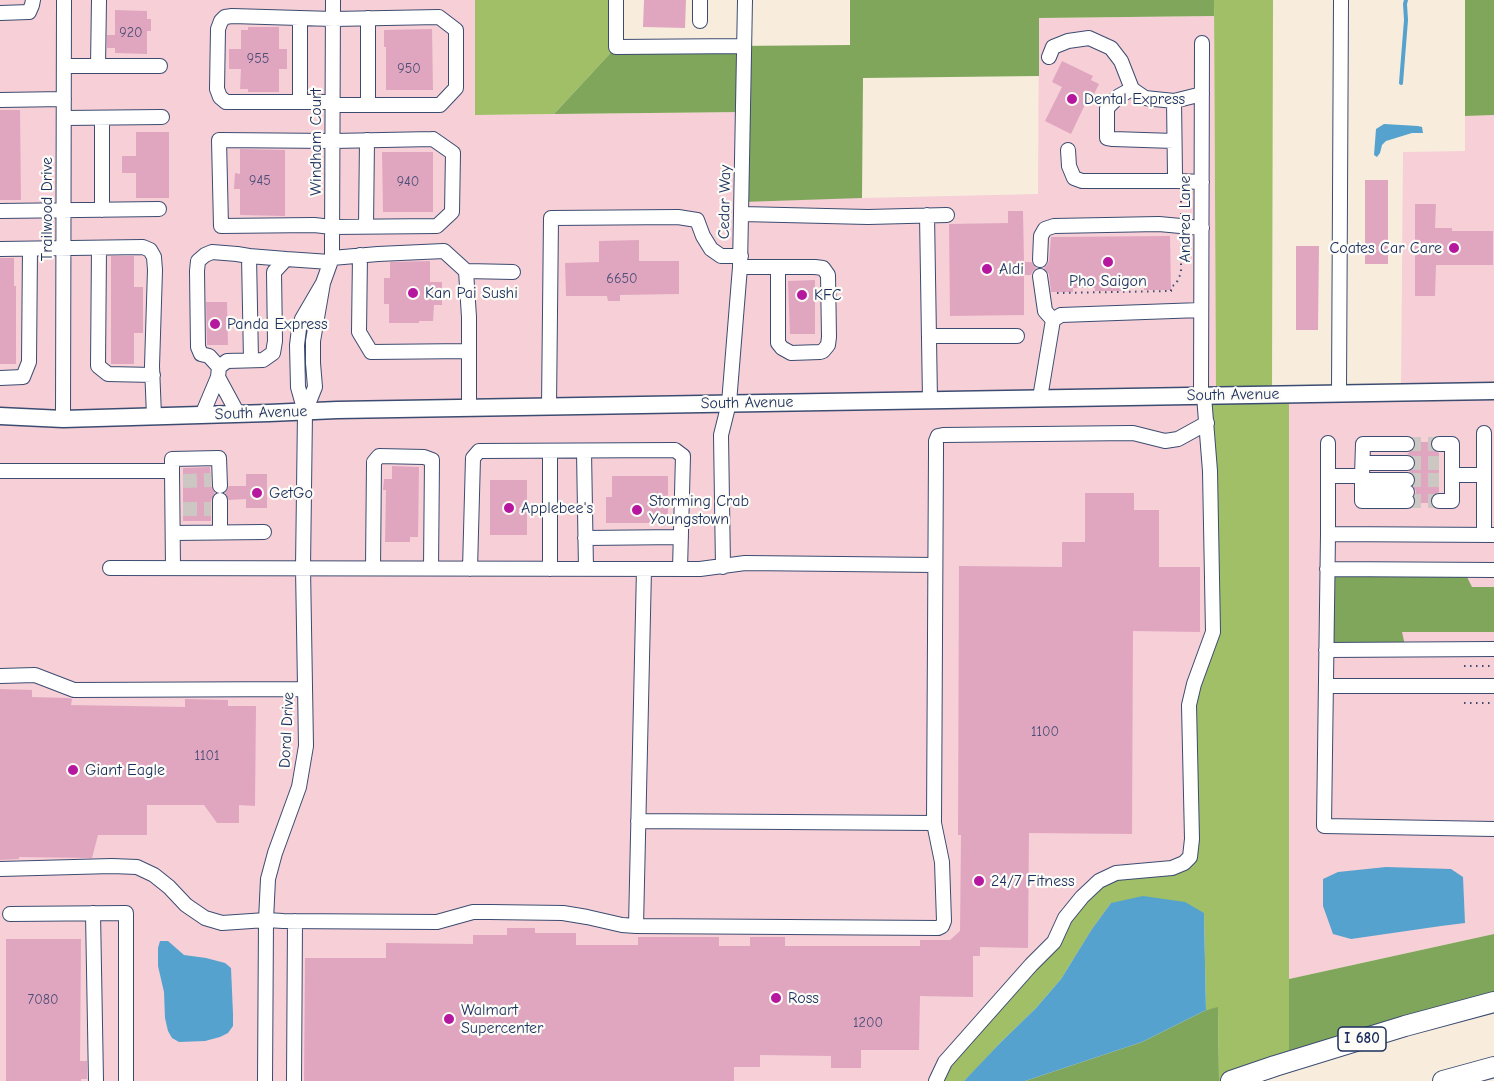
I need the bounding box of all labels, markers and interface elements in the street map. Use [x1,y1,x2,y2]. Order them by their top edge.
house number: 920 [119,25,143,41]
house number: 955 [247,51,269,67]
house number: 950 [397,61,421,77]
street label: Windham Court [306,88,326,196]
place label: Dental Express [1084,89,1185,109]
marker: Dental Express [1065,92,1079,106]
street label: Trailwood Drive [37,157,57,261]
street label: Cedar Way [715,165,735,239]
house number: 945 [249,173,271,189]
house number: 940 [397,174,419,190]
street label: Andrea Lane [1175,175,1195,263]
place label: Coates Car Care [1329,238,1442,258]
marker: Coates Car Care [1447,241,1461,255]
marker: Pho Saigon [1101,255,1115,269]
place label: Aldi [999,259,1024,279]
marker: Aldi [980,262,994,276]
house number: 6650 [606,271,638,287]
place label: Pho Saigon [1069,271,1147,291]
place label: Kan Pai Sushi [425,283,518,303]
place label: KFC [814,285,842,305]
marker: Kan Pai Sushi [406,286,420,300]
marker: KFC [795,288,809,302]
place label: Panda Express [227,314,328,334]
marker: Panda Express [208,317,222,331]
street label: South Avenue [1186,385,1280,405]
street label: South Avenue [700,393,794,413]
street label: South Avenue [214,402,308,424]
place label: GetGo [269,483,313,503]
marker: GetGo [250,486,264,500]
place label: Storming Crab Youngstown [649,491,749,529]
place label: Applebee's [521,498,593,518]
marker: Applebee's [502,501,516,515]
marker: Storming Crab Youngstown [630,503,644,517]
street label: Doral Drive [275,691,299,769]
house number: 1100 [1031,724,1059,740]
house number: 1101 [194,748,220,764]
place label: Giant Eagle [85,760,165,780]
marker: Giant Eagle [66,763,80,777]
place label: 24/7 Fitness [991,871,1075,891]
marker: 24/7 Fitness [972,874,986,888]
place label: Ross [788,988,819,1008]
marker: Ross [769,991,783,1005]
house number: 7080 [28,992,58,1008]
place label: Walmart Supercenter [461,1000,543,1038]
marker: Walmart Supercenter [442,1012,456,1026]
house number: 1200 [853,1015,883,1031]
road number: I 680 [1338,1027,1386,1051]

